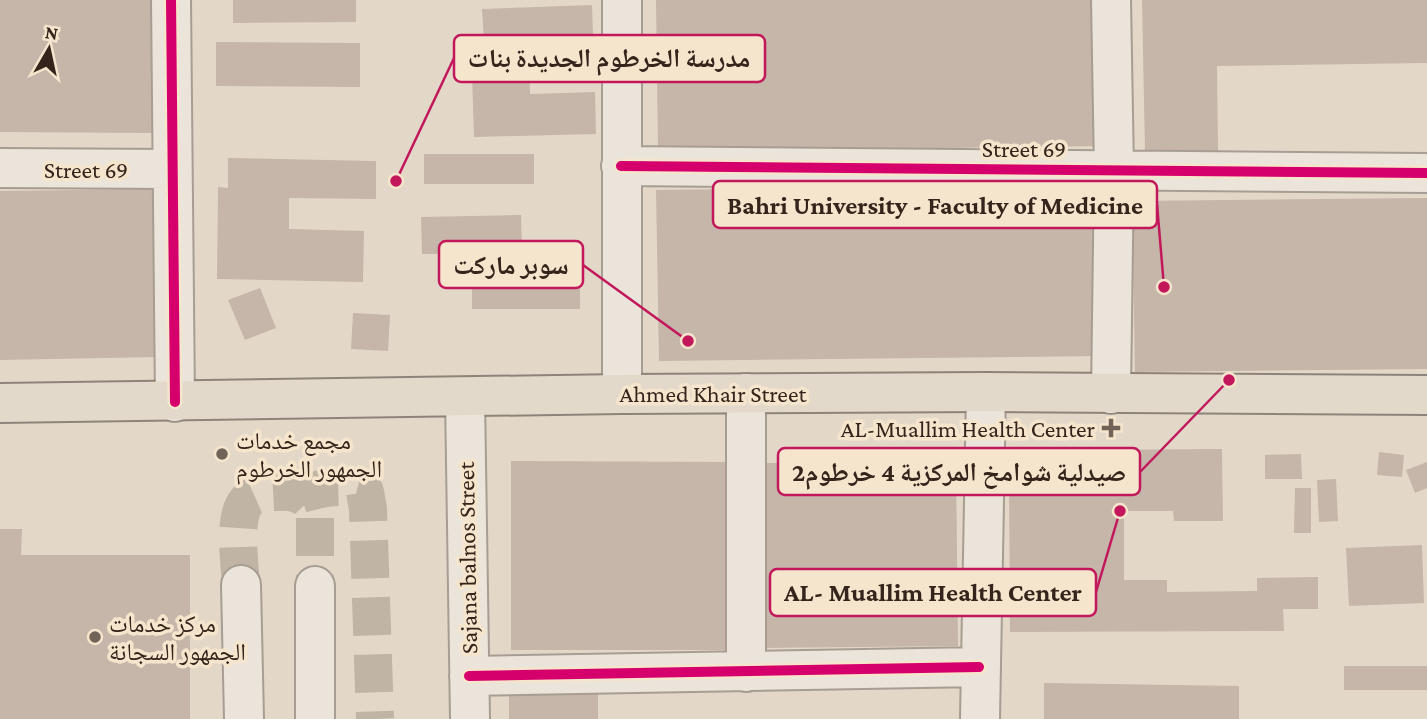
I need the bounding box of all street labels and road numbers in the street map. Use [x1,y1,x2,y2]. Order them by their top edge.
street label: Street 69 [982,135,1066,162]
street label: Street 69 [44,156,128,183]
street label: Ahmed Khair Street [620,380,807,407]
street label: Sajana balnos Street [452,461,482,654]

